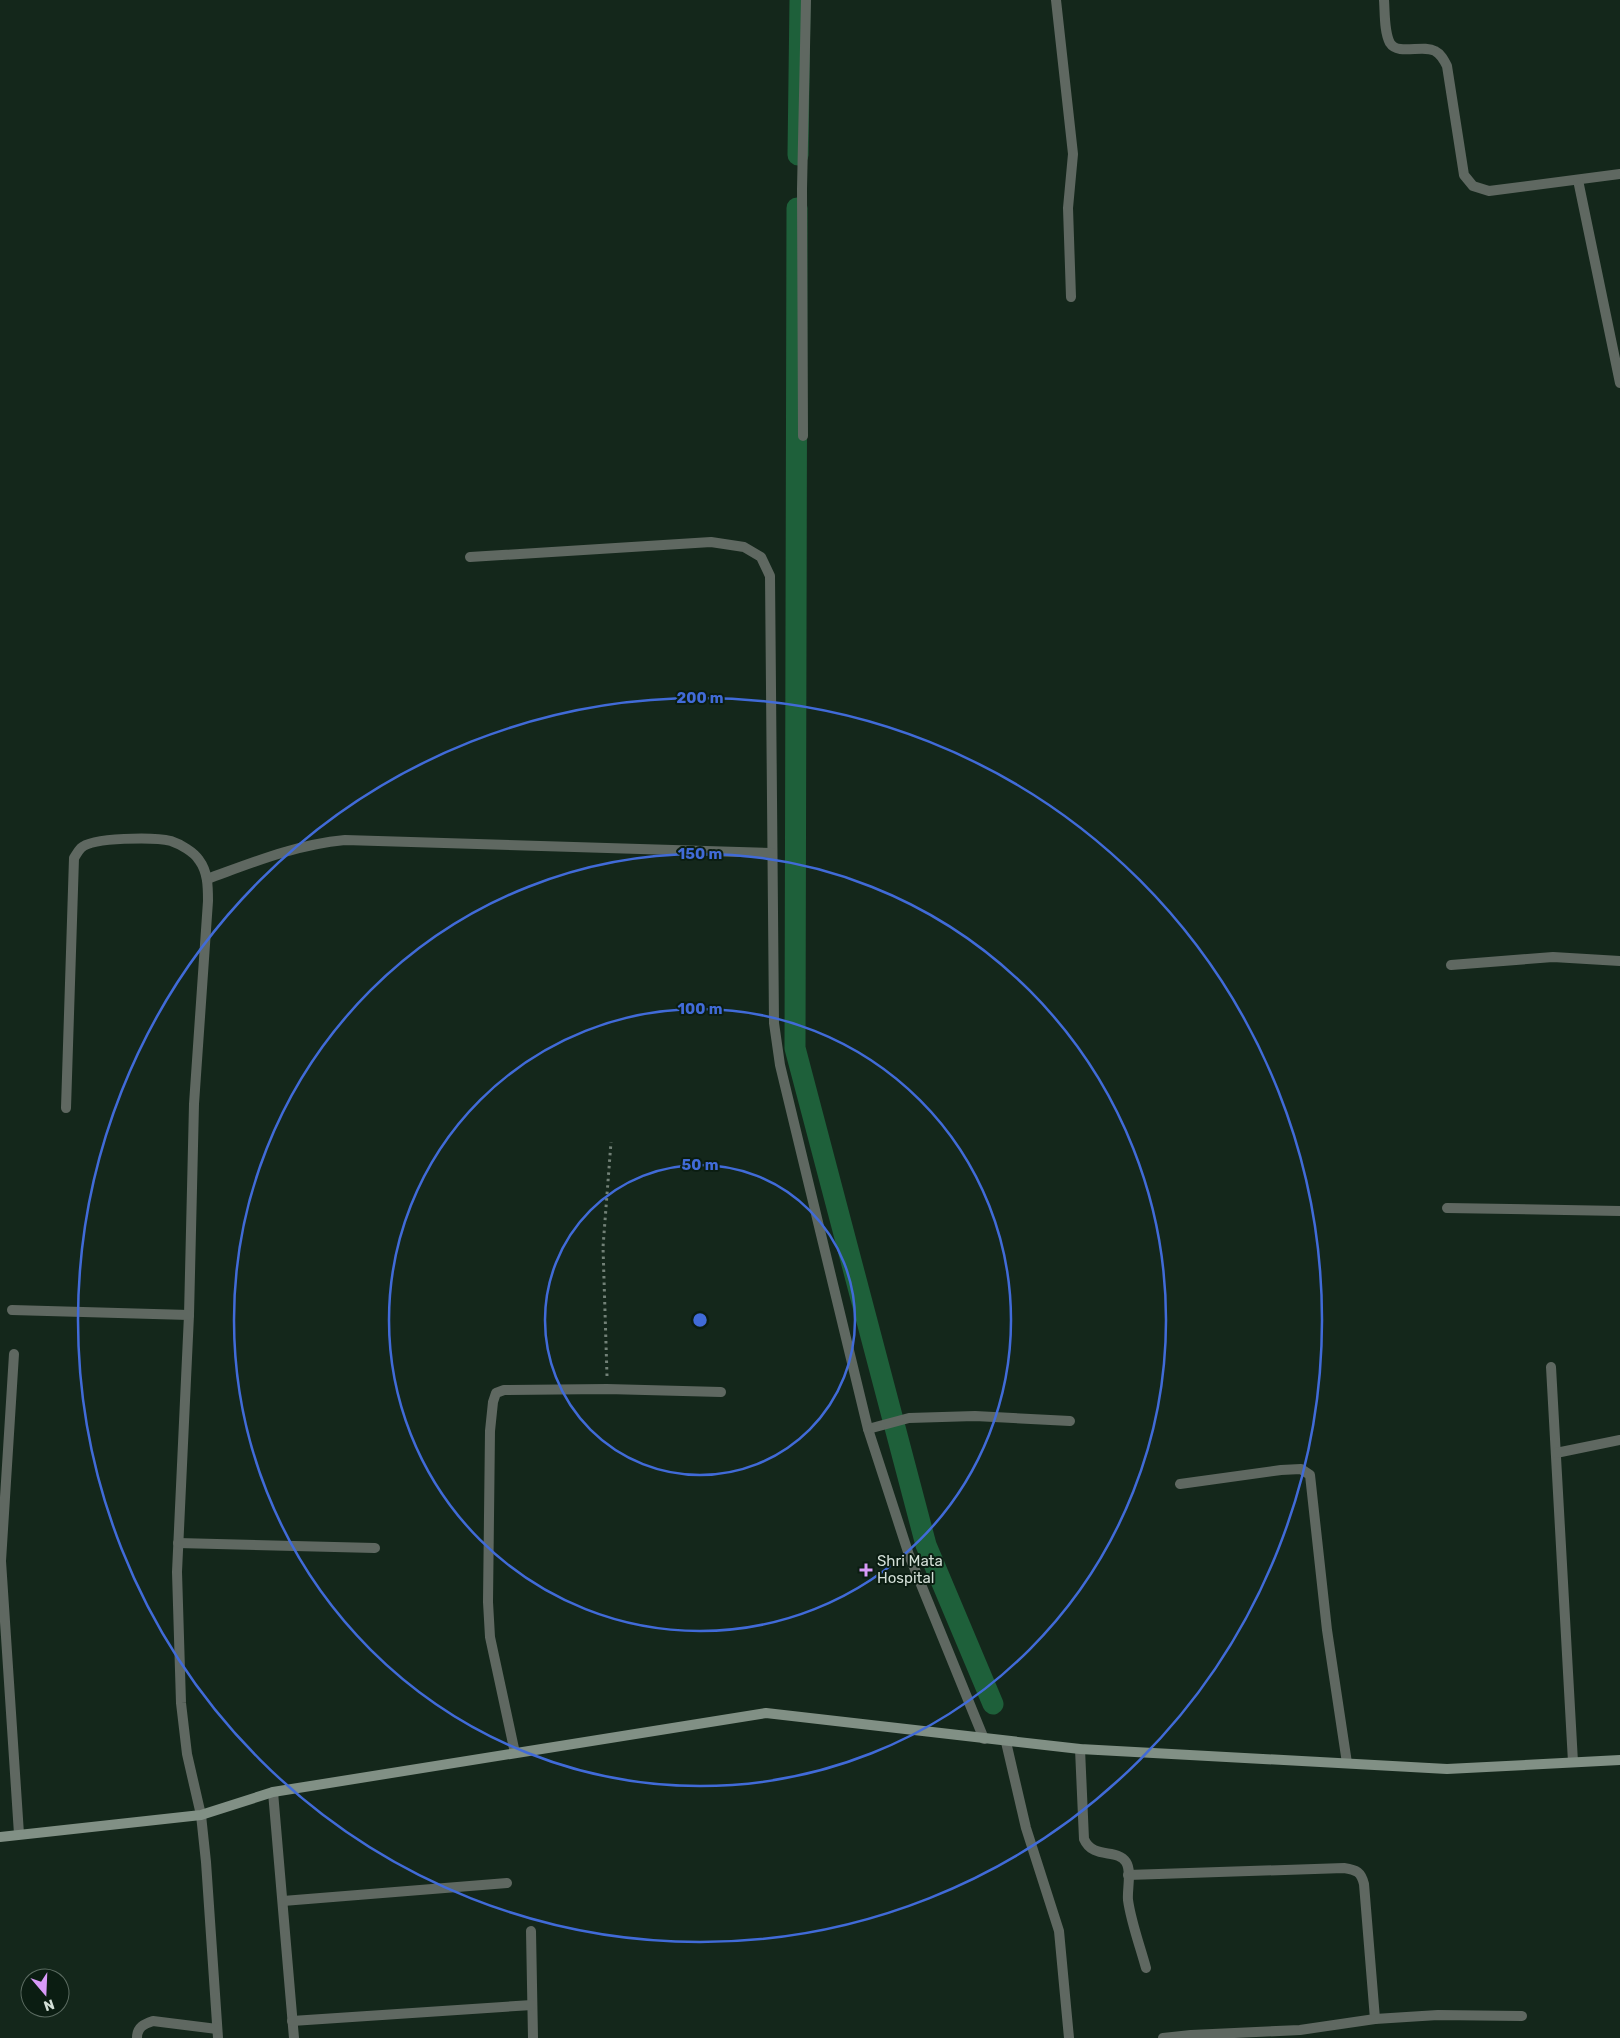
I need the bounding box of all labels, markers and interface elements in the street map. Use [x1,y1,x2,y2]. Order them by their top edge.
text: 200 m [676,689,724,707]
text: 150 m [678,845,722,863]
text: 100 m [678,1000,722,1018]
text: 50 m [682,1156,718,1174]
centre of rings [691,1311,709,1329]
place label: Shri Mata Hospital [877,1552,943,1587]
marker: Shri Mata Hospital [859,1563,873,1577]
north arrow [20,1968,70,2018]
text: N [42,1995,57,2014]

